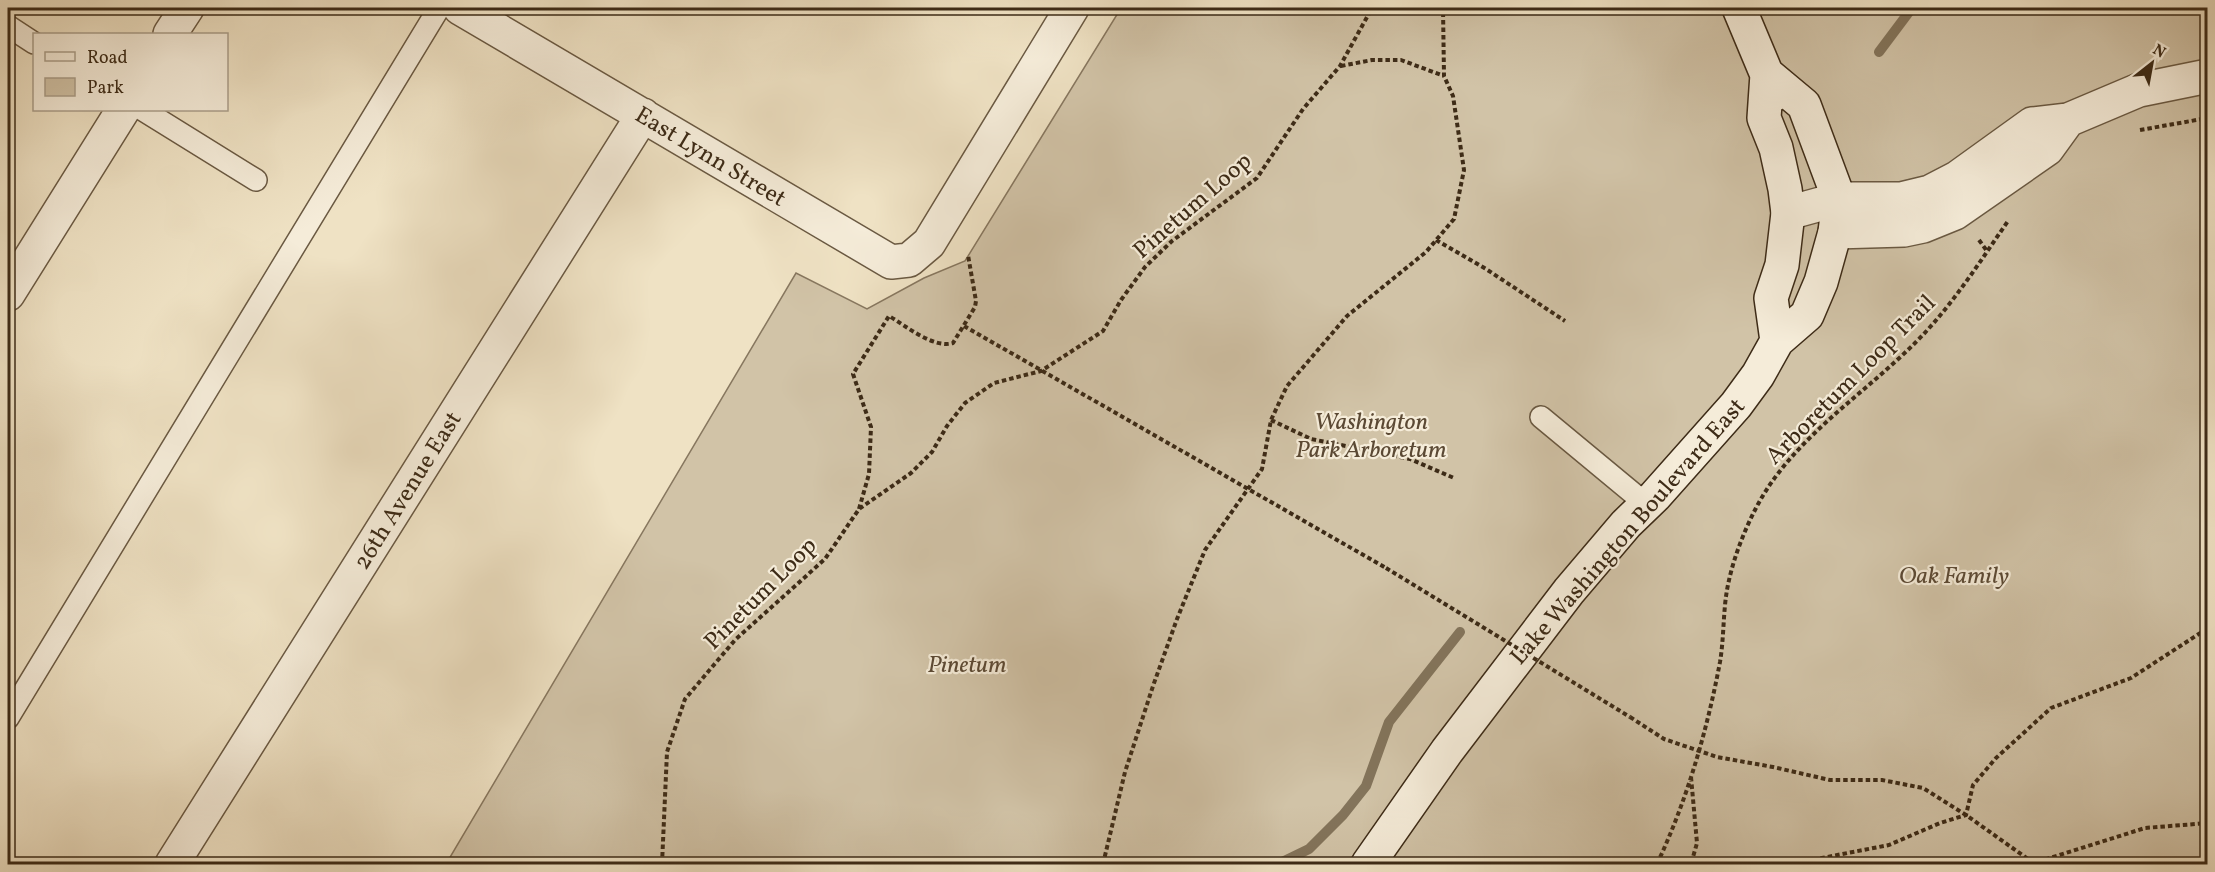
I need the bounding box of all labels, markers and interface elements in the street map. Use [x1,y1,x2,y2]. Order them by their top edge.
legend [33,33,228,111]
north arrow [2122,33,2182,93]
text: N [2148,39,2170,64]
text: Road [87,46,128,71]
text: Park [87,76,124,101]
street label: East Lynn Street [628,99,792,216]
street label: Pinetum Loop [1126,145,1260,268]
street label: Arboretum Loop Trail [1759,288,1944,473]
street label: Lake Washington Boulevard East [1503,391,1754,673]
street label: 26th Avenue East [346,405,471,577]
park label: Washington Park Arboretum [1295,406,1447,468]
street label: Pinetum Loop [697,530,826,659]
park label: Oak Family [1899,560,2009,594]
park label: Pinetum [927,649,1007,683]

